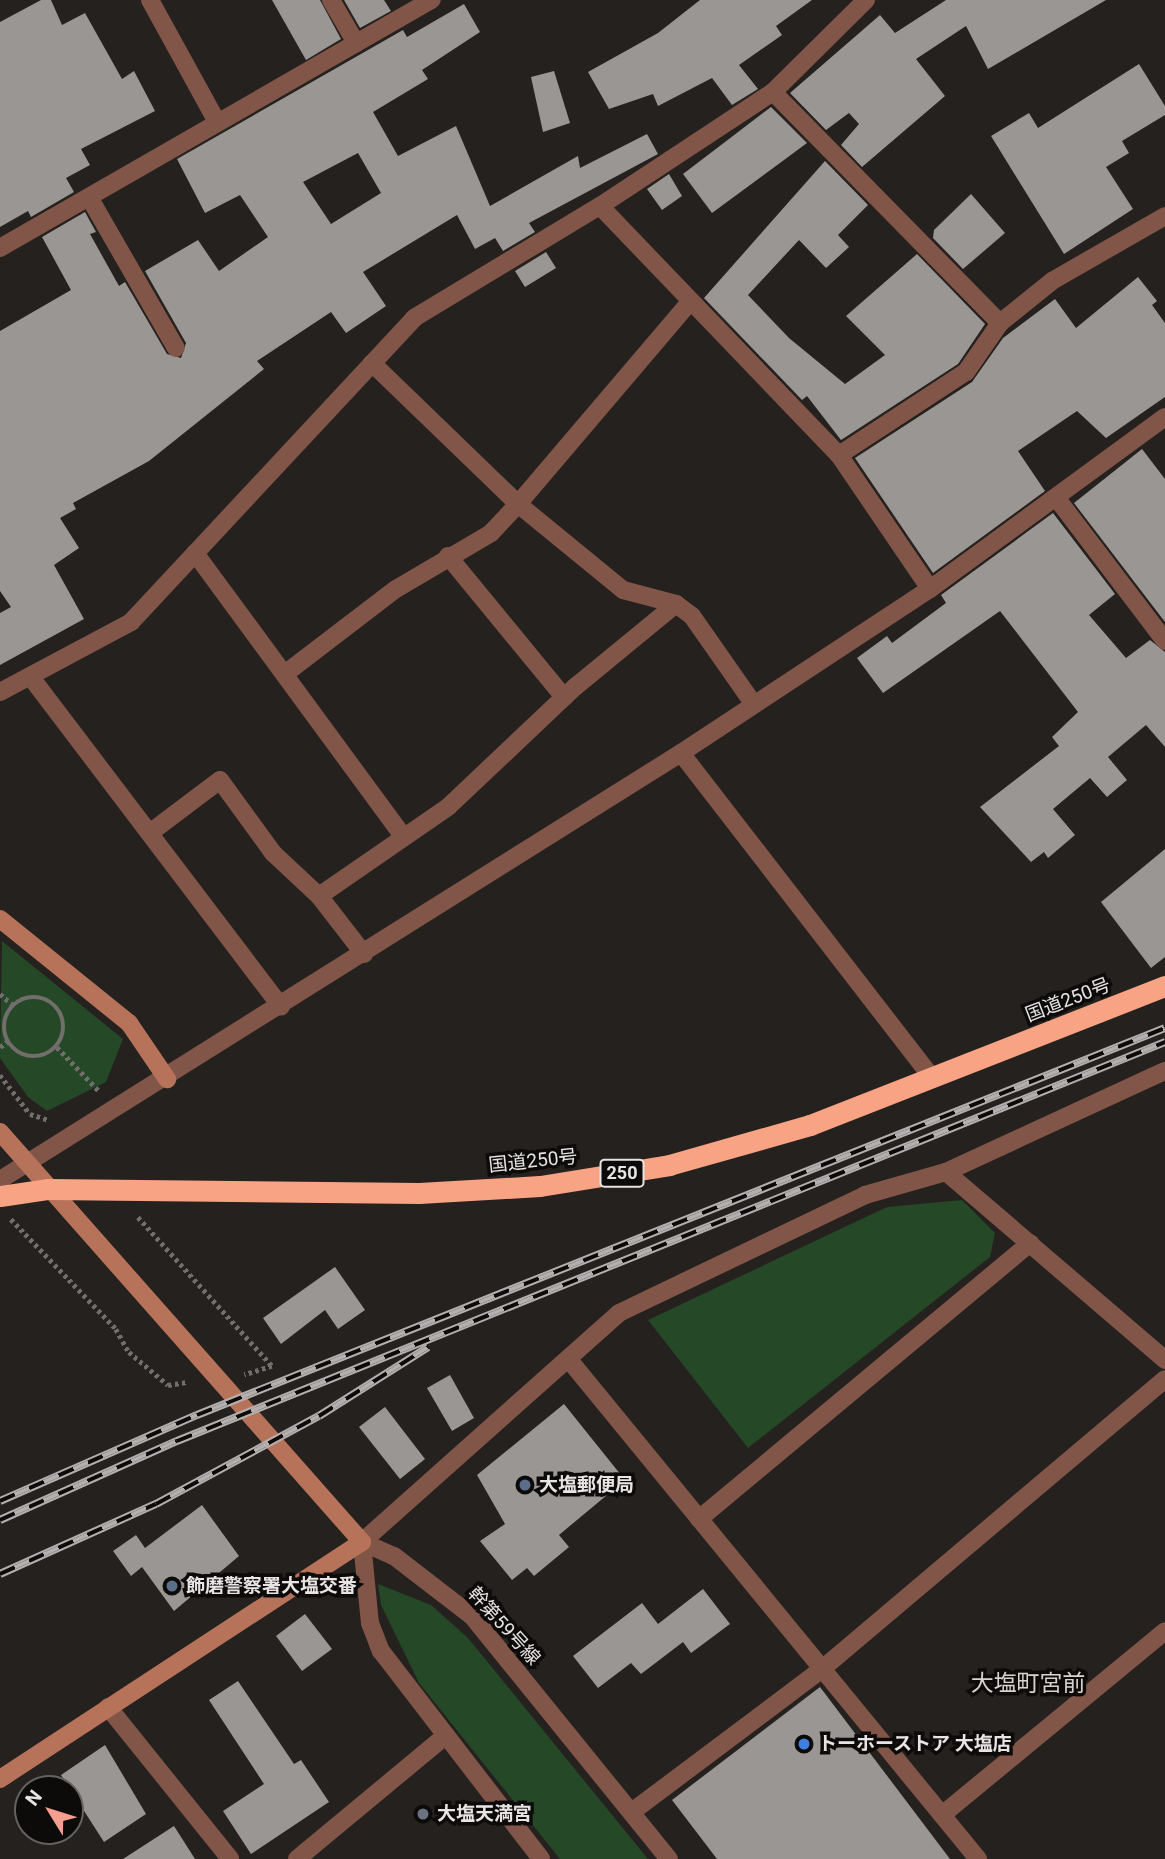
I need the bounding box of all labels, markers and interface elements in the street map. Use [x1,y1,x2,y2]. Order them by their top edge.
street label: 国道250号 [1022,973,1114,1027]
street label: 国道250号 [488,1145,578,1177]
road number: 250 [599,1158,645,1188]
place label: 大塩郵便局 [539,1474,634,1496]
marker: 大塩郵便局 [517,1477,533,1493]
place label: 飾磨警察署大塩交番 [186,1575,357,1597]
marker: 飾磨警察署大塩交番 [164,1578,180,1594]
street label: 幹第59号線 [463,1582,545,1670]
district label: 大塩町宮前 [971,1670,1085,1698]
place label: トーホーストア 大塩店 [818,1733,1013,1755]
marker: トーホーストア 大塩店 [796,1736,812,1752]
north arrow [14,1775,84,1845]
text: N [20,1786,47,1810]
place label: 大塩天満宮 [437,1803,532,1825]
marker: 大塩天満宮 [415,1806,431,1822]

